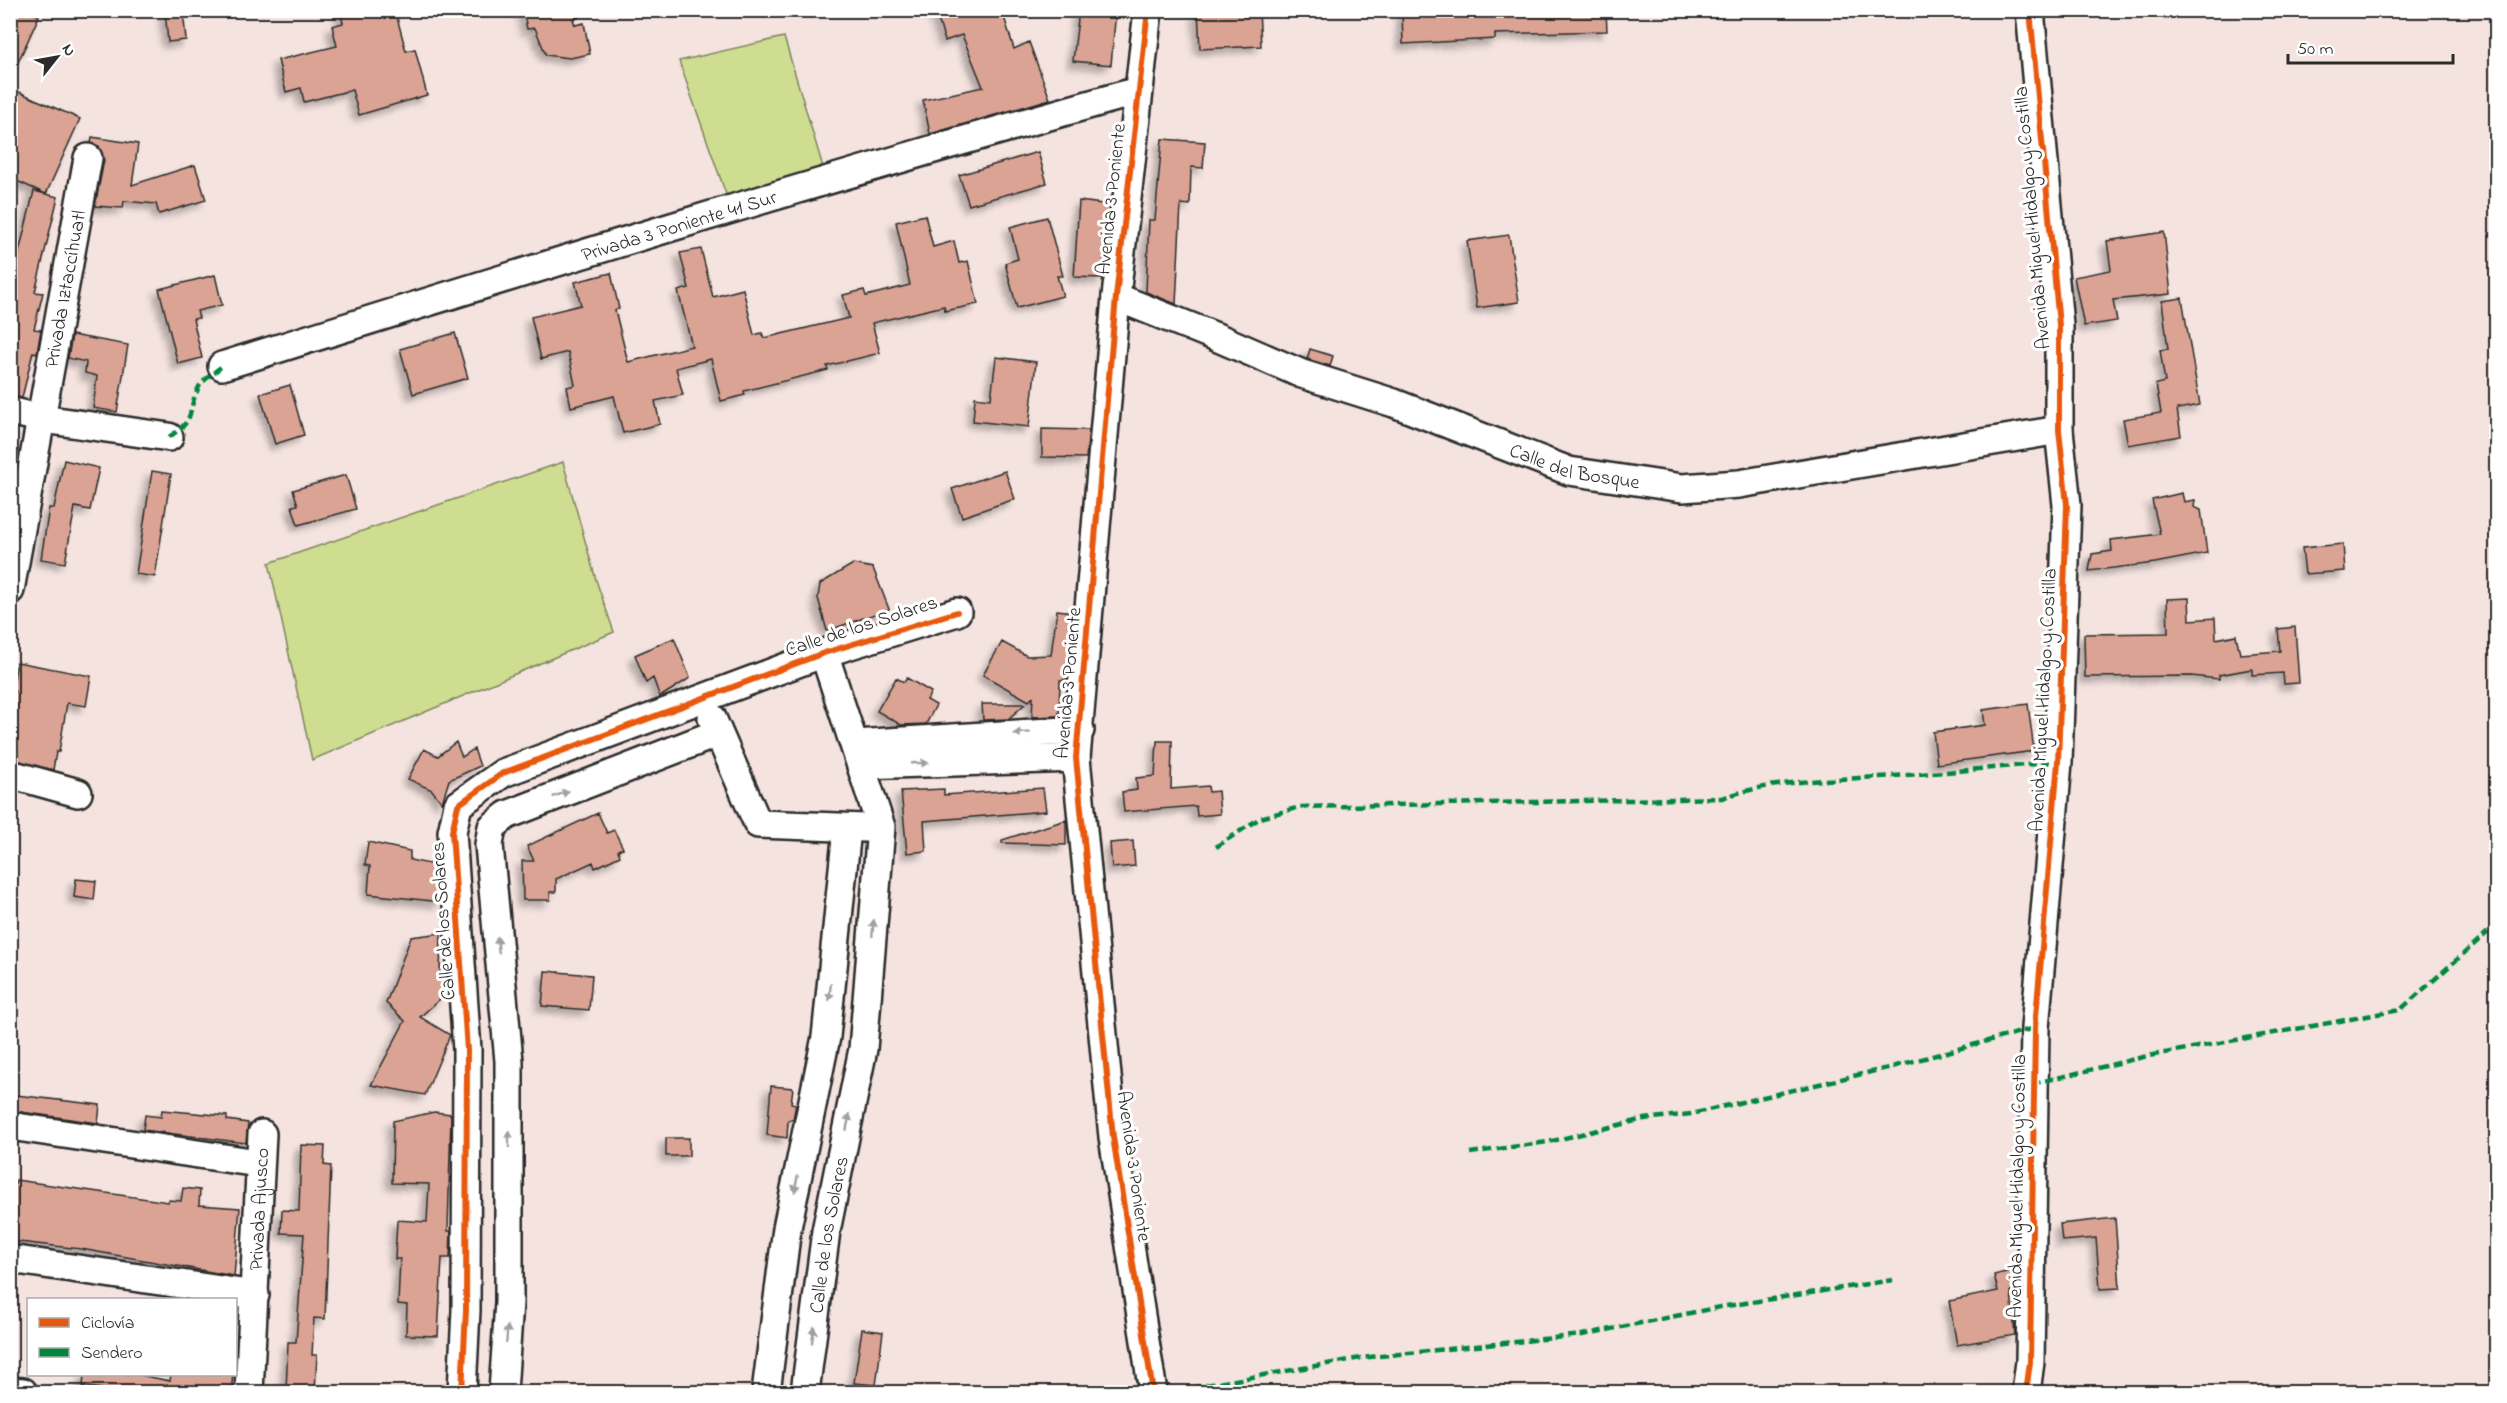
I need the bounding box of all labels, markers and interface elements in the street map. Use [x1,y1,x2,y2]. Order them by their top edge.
north arrow [27,27,87,87]
scale bar [2288,27,2453,65]
text: 50 m [2297,37,2334,63]
text: N [55,39,81,61]
street label: Avenida Miguel Hidalgo y Costilla [2008,85,2060,351]
street label: Avenida 3 Poniente [1090,122,1135,276]
street label: Privada 3 Poniente 41 Sur [578,184,782,271]
street label: Privada Iztaccíhuatl [38,208,95,370]
street label: Calle del Bosque [1505,437,1641,498]
street label: Avenida Miguel Hidalgo y Costilla [2023,568,2067,833]
street label: Calle de los Solares [782,589,942,666]
street label: Avenida 3 Poniente [1048,606,1091,760]
one-way arrow [1012,729,1031,738]
one-way arrow [910,758,929,768]
one-way arrow [552,789,570,798]
street label: Calle de los Solares [424,841,464,1001]
one-way arrow [868,919,877,938]
one-way arrow [493,935,503,954]
one-way arrow [825,982,835,1001]
street label: Avenida Miguel Hidalgo y Costilla [2002,1054,2036,1318]
street label: Avenida 3 Poniente [1108,1089,1157,1244]
one-way arrow [844,1112,853,1131]
one-way arrow [504,1130,514,1149]
street label: Privada Ajusco [243,1147,278,1272]
street label: Calle de los Solares [803,1154,858,1315]
one-way arrow [791,1174,800,1193]
legend [27,1298,237,1376]
text: Ciclovía [81,1311,134,1337]
one-way arrow [502,1325,512,1344]
one-way arrow [808,1325,817,1344]
text: Sendero [81,1341,143,1367]

